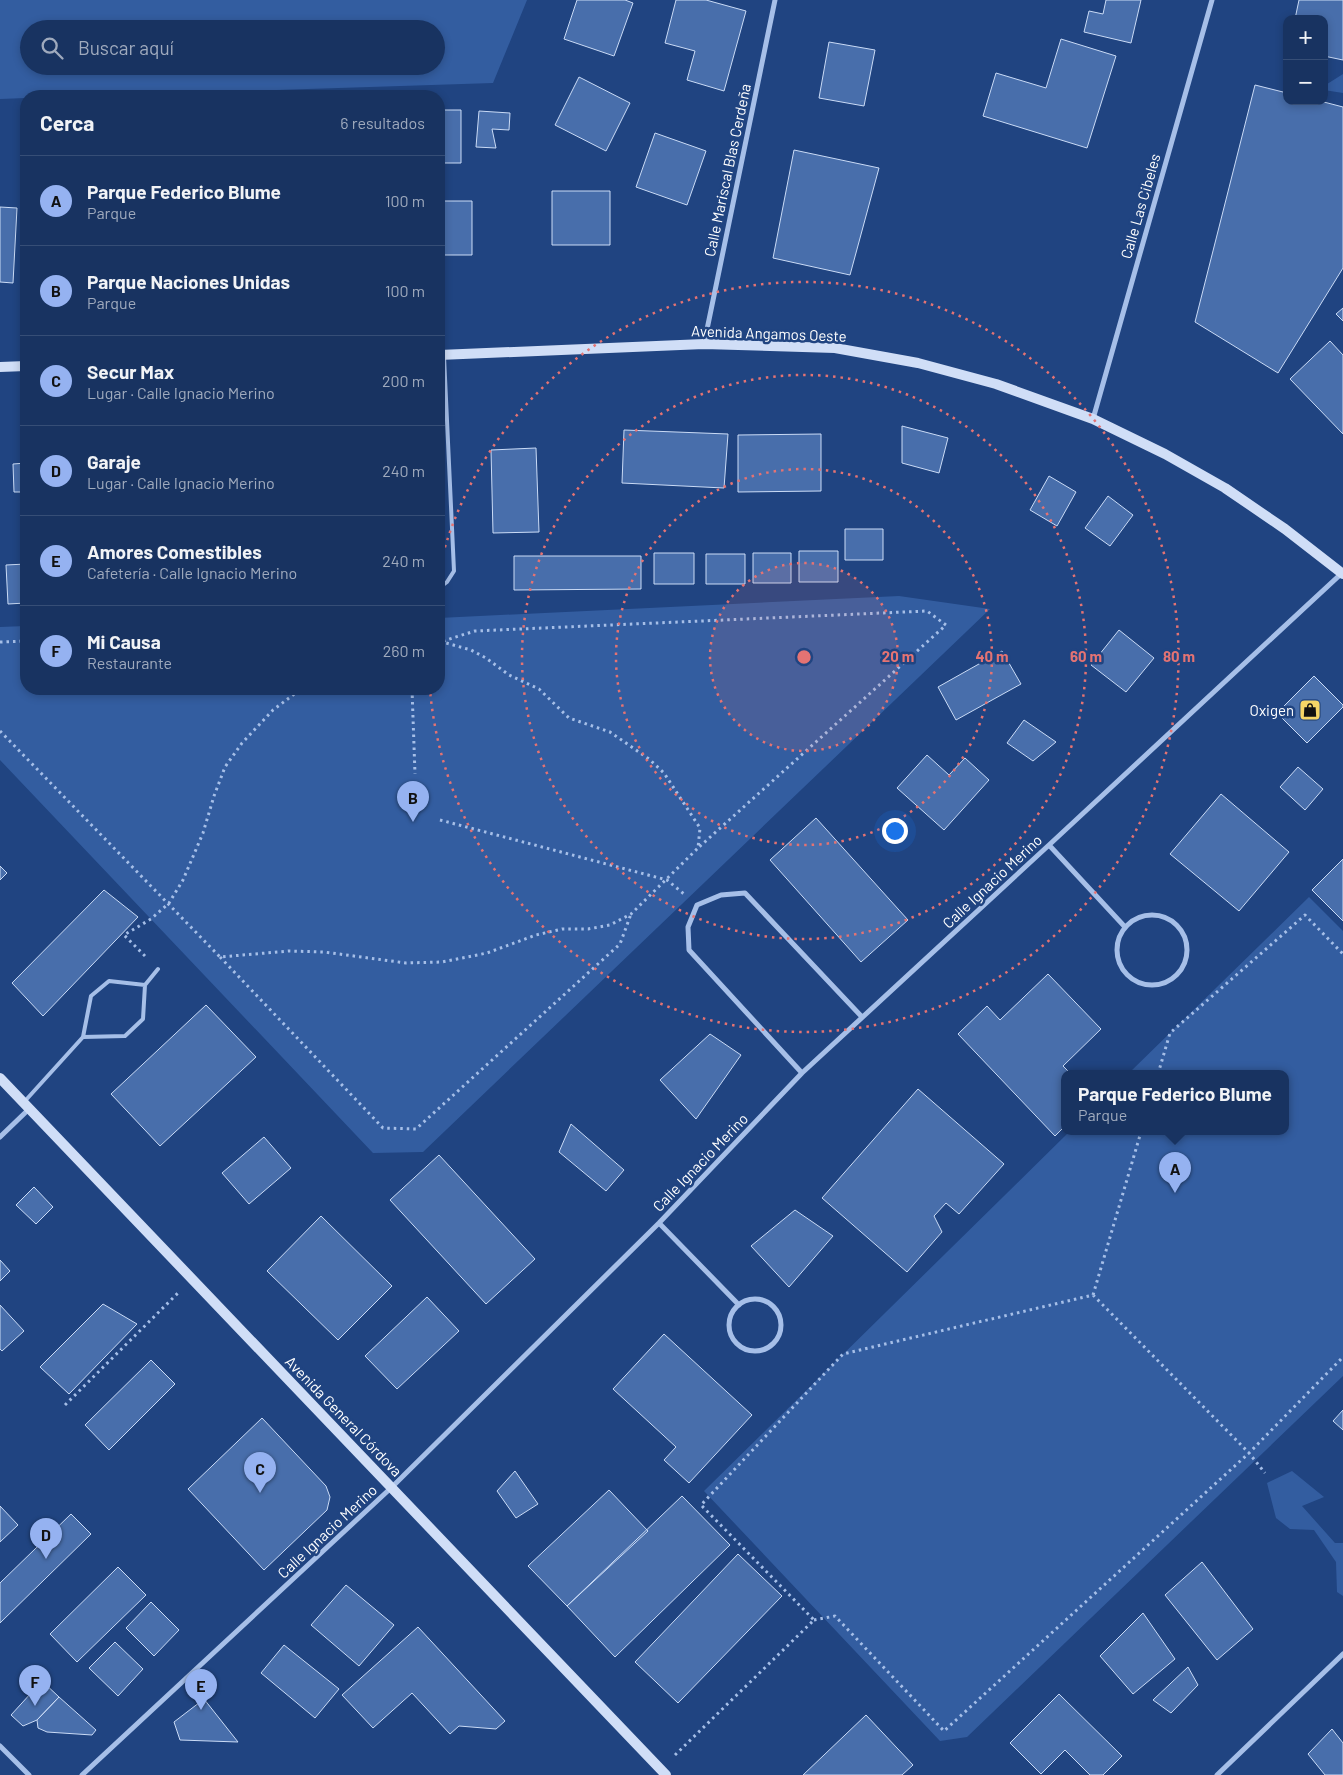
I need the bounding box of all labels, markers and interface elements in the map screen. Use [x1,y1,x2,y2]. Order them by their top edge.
map controls [1283,15,1328,105]
button: + [1283,15,1328,60]
search box [20,20,445,75]
icon: search [38,34,66,62]
text: Buscar aquí [78,36,174,59]
button: − [1283,60,1328,105]
street label: Calle Mariscal Blas Cerdeña [700,82,754,258]
text: Cerca [40,110,94,135]
text: 6 resultados [340,113,425,132]
street label: Calle Las Cibeles [1116,151,1164,261]
text: Parque Federico Blume [87,180,281,203]
text: A [51,191,61,210]
text: 100 m [385,191,425,210]
text: Parque [87,203,136,222]
text: Parque Naciones Unidas [87,270,290,293]
text: B [51,281,61,300]
text: 100 m [385,281,425,300]
text: Parque [87,293,136,312]
street label: Avenida Angamos Oeste [691,321,847,345]
text: Secur Max [87,360,174,383]
text: C [51,371,61,390]
text: 200 m [382,371,425,390]
text: Lugar · Calle Ignacio Merino [87,383,275,402]
text: Garaje [87,450,141,473]
text: D [51,461,61,480]
text: 240 m [382,461,425,480]
text: Lugar · Calle Ignacio Merino [87,473,275,492]
text: Amores Comestibles [87,540,262,563]
text: E [51,551,61,570]
text: 240 m [382,551,425,570]
text: Cafetería · Calle Ignacio Merino [87,563,297,582]
text: Mi Causa [87,630,161,653]
text: F [52,641,60,660]
text: 260 m [383,641,425,660]
text: 20 m [882,647,914,665]
text: 40 m [975,647,1009,665]
text: 60 m [1070,647,1102,665]
text: 80 m [1163,647,1195,665]
centre of rings [795,648,813,666]
text: Restaurante [87,653,172,672]
shop icon: Oxigen [1298,698,1322,722]
place label: Oxigen [1250,701,1294,719]
pin: B [397,781,429,822]
your location [882,818,908,844]
street label: Calle Ignacio Merino [939,830,1045,932]
popup [1061,1070,1289,1135]
text: Parque Federico Blume [1078,1082,1272,1105]
text: Parque [1078,1105,1127,1124]
street label: Calle Ignacio Merino [649,1109,751,1215]
pin: A [1159,1152,1191,1193]
street label: Avenida General Córdova [282,1352,406,1480]
pin: C [244,1452,276,1493]
street label: Calle Ignacio Merino [274,1480,380,1582]
pin: D [30,1518,62,1559]
pin: F [19,1665,51,1706]
pin: E [185,1669,217,1710]

